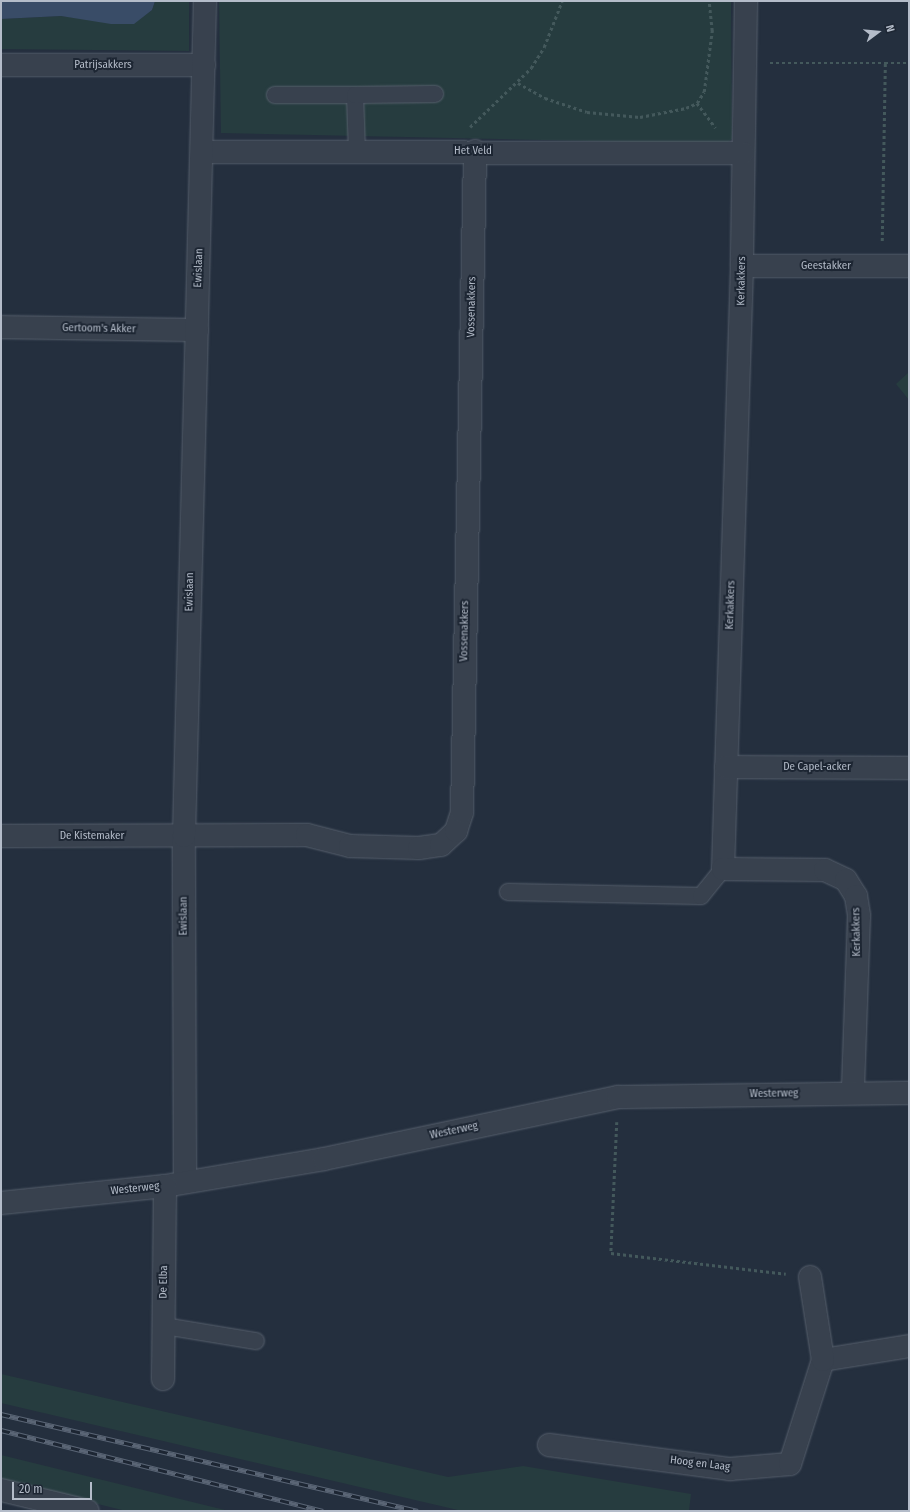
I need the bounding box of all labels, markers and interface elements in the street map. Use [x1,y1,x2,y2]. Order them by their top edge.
north arrow [858,12,898,52]
text: N [883,24,897,34]
street label: Patrijsakkers [74,58,132,72]
street label: Het Veld [454,144,492,158]
street label: Ewislaan [192,248,206,288]
street label: Kerkakkers [735,256,749,306]
street label: Geestakker [801,259,851,273]
street label: Vossenakkers [465,276,479,338]
street label: Gertoom's Akker [62,322,136,336]
street label: Ewislaan [183,572,197,612]
street label: Kerkakkers [724,580,738,630]
street label: Vossenakkers [458,600,472,662]
street label: De Capel-acker [783,760,851,774]
street label: De Kistemaker [60,829,124,843]
street label: Ewislaan [177,896,191,936]
street label: Kerkakkers [850,907,864,957]
street label: Westerweg [750,1087,798,1101]
street label: Westerweg [429,1119,479,1143]
street label: Westerweg [110,1180,160,1198]
street label: De Elba [157,1265,171,1299]
street label: Hoog en Laag [669,1454,731,1474]
scale bar [14,1474,94,1500]
text: 20 m [19,1482,43,1496]

